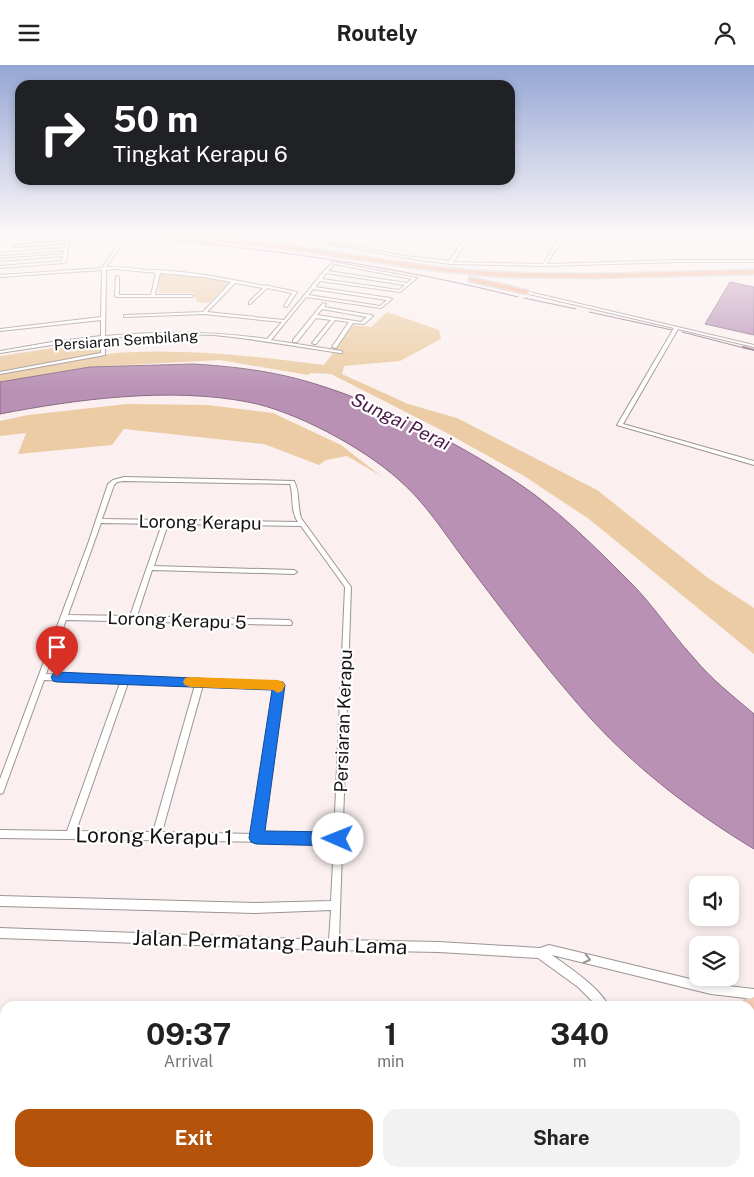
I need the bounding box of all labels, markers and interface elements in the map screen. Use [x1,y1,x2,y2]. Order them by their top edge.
icon: menu [15,19,43,47]
icon: person [711,19,739,47]
text: Routely [336,20,418,46]
text: 50 m [113,99,198,140]
icon: right [30,100,95,165]
text: Tingkat Kerapu 6 [113,141,288,167]
street label: Persiaran Sembilang [53,326,199,354]
water label: Sungai Perai [348,388,455,455]
street label: Lorong Kerapu [138,510,262,534]
street label: Lorong Kerapu 5 [107,607,247,633]
pin [36,626,78,677]
icon: arrive [43,633,71,661]
street label: Persiaran Kerapu [330,649,356,793]
position arrow [311,812,363,864]
street label: Lorong Kerapu 1 [75,822,233,850]
map controls [689,876,739,986]
button: sound [689,876,739,926]
street label: Jalan Permatang Pauh Lama [132,925,408,959]
button: layers [689,936,739,986]
one-way arrow [582,954,590,964]
text: 09:37 [146,1016,231,1052]
text: 1 [384,1016,397,1052]
text: 340 [550,1016,609,1052]
text: Arrival [164,1052,213,1071]
text: min [377,1052,404,1071]
text: m [573,1052,587,1071]
button: Exit [15,1109,373,1167]
button: Share [383,1109,740,1167]

